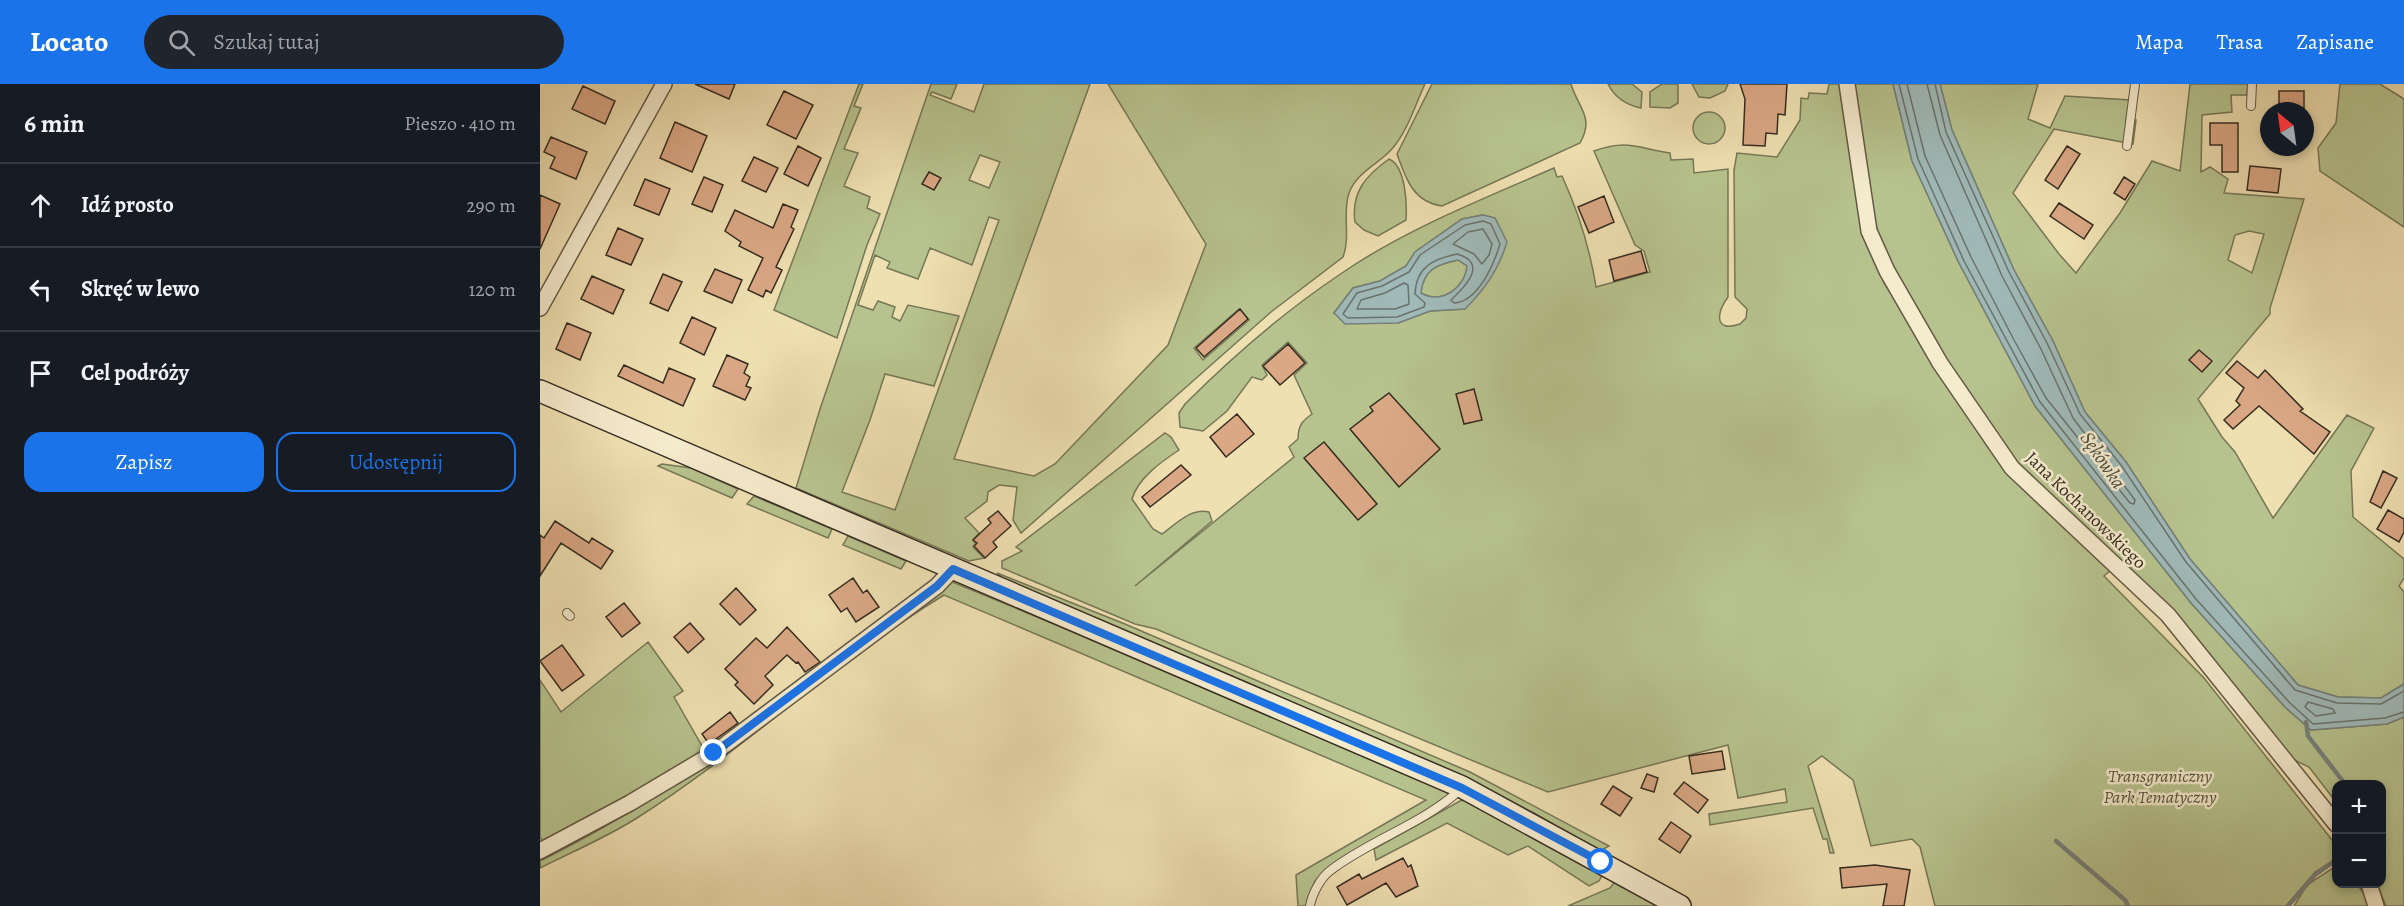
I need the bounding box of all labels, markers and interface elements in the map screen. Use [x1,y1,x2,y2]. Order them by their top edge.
search box [144,15,564,69]
text: Locato [30,23,108,61]
icon: search [165,26,198,59]
text: Szukaj tutaj [213,27,320,57]
text: Mapa [2135,28,2183,56]
text: Trasa [2216,28,2263,56]
text: Zapisane [2296,28,2374,56]
north arrow [2260,102,2314,156]
text: 6 min [24,106,85,141]
text: Pieszo · 410 m [404,110,516,137]
icon: ahead [24,189,57,222]
text: Idź prosto [81,190,174,220]
text: 290 m [466,192,516,219]
icon: left [24,273,57,306]
text: Skręć w lewo [81,274,200,304]
text: 120 m [468,276,516,303]
icon: arrive [24,357,57,390]
text: Cel podróży [81,358,189,388]
water label: Sękówka [2074,426,2132,494]
button: Zapisz [24,432,264,492]
button: Udostępnij [276,432,516,492]
street label: Jana Kochanowskiego [2020,446,2152,574]
route end [700,739,726,765]
park label: Transgraniczny Park Tematyczny [2103,764,2217,809]
map controls [2332,780,2386,888]
button: + [2332,780,2386,834]
button: − [2332,834,2386,888]
route start [1587,848,1613,874]

